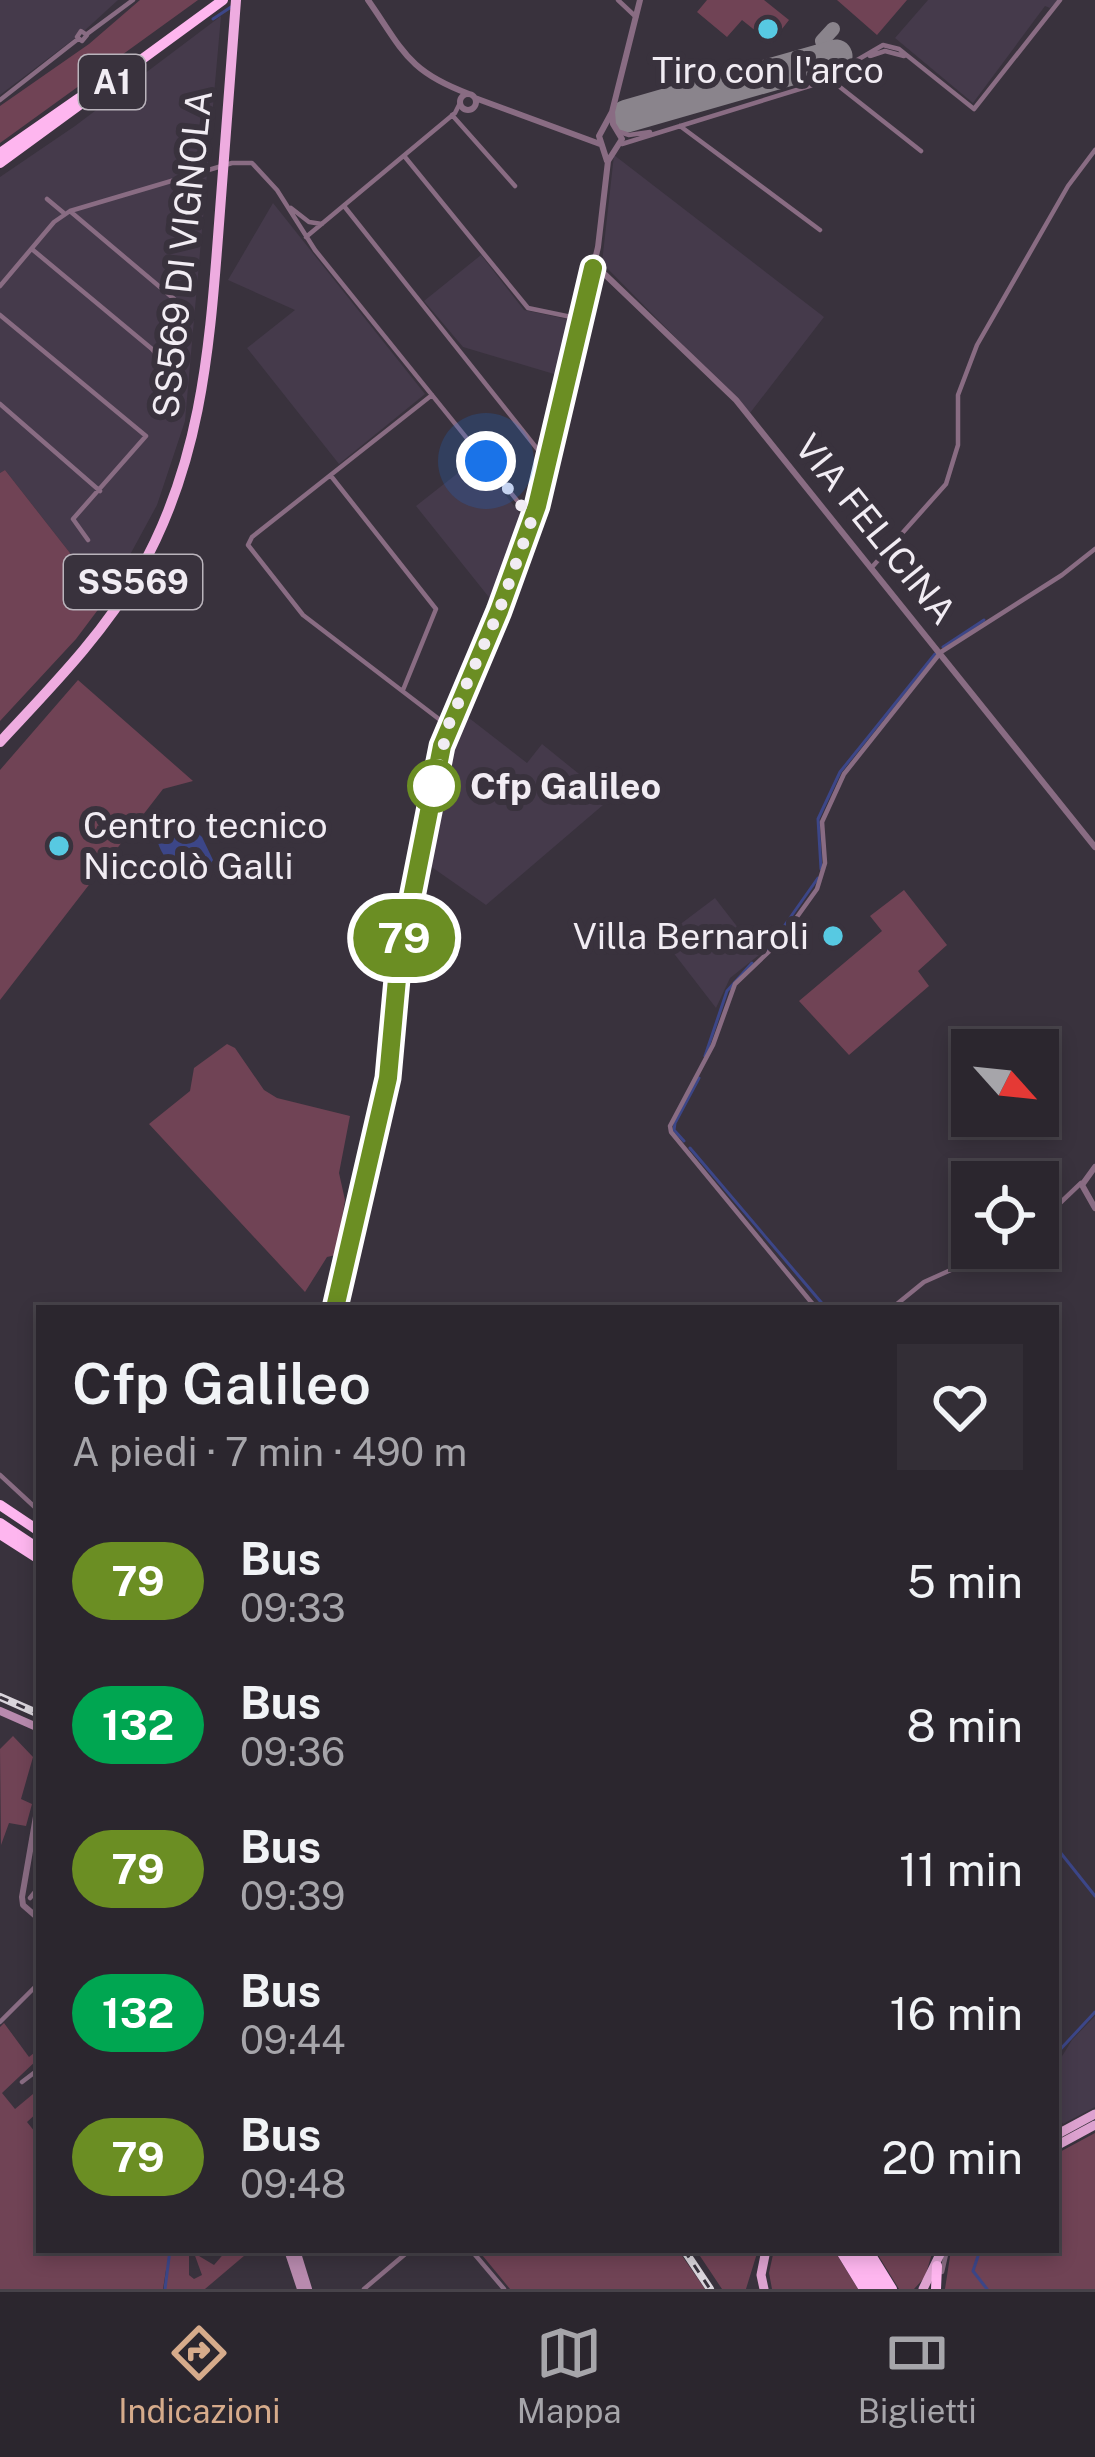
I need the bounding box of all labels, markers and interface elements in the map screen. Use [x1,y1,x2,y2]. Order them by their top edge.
marker: Tiro con l'arco [755,16,781,42]
place label: Tiro con l'arco [652,49,884,91]
road number: A1 [79,55,145,109]
street label: SS569 DI VIGNOLA [144,88,220,420]
street label: VIA FELICINA [787,426,965,632]
your location [456,431,516,491]
road number: SS569 [64,555,202,609]
marker: Cfp Galileo [409,761,459,811]
place label: Cfp Galileo [470,765,661,807]
place label: Centro tecnico Niccolò Galli [83,804,328,887]
marker: Centro tecnico Niccolò Galli [46,833,72,859]
line badge: 79 [350,899,458,977]
text: 79 [377,913,431,962]
place label: Villa Bernaroli [573,915,809,957]
marker: Villa Bernaroli [820,923,846,949]
north arrow [951,1029,1059,1137]
map controls [951,1029,1059,1269]
button: locate [951,1161,1059,1269]
button: heart [897,1344,1023,1470]
text: Cfp Galileo [72,1350,371,1417]
text: A piedi · 7 min · 490 m [72,1429,467,1475]
text: Bus [240,1532,321,1585]
text: 5 min [907,1555,1023,1608]
text: 79 [111,1556,165,1605]
text: 09:33 [240,1585,346,1631]
text: Bus [240,1676,321,1729]
text: 8 min [907,1699,1023,1752]
text: 132 [102,1700,174,1749]
text: 09:36 [240,1729,345,1775]
text: Bus [240,1820,321,1873]
text: 11 min [899,1843,1023,1896]
text: 79 [111,1844,165,1893]
text: 09:39 [240,1873,345,1919]
text: Bus [240,1964,321,2017]
text: 16 min [889,1987,1023,2040]
text: 132 [102,1988,174,2037]
text: 09:44 [240,2017,346,2063]
text: Bus [240,2108,321,2161]
text: 20 min [881,2131,1023,2184]
text: 79 [111,2132,165,2181]
text: 09:48 [240,2161,346,2207]
tab: Indicazioni [118,2320,280,2430]
tab: Mappa [517,2320,622,2430]
tab: Biglietti [858,2320,977,2430]

